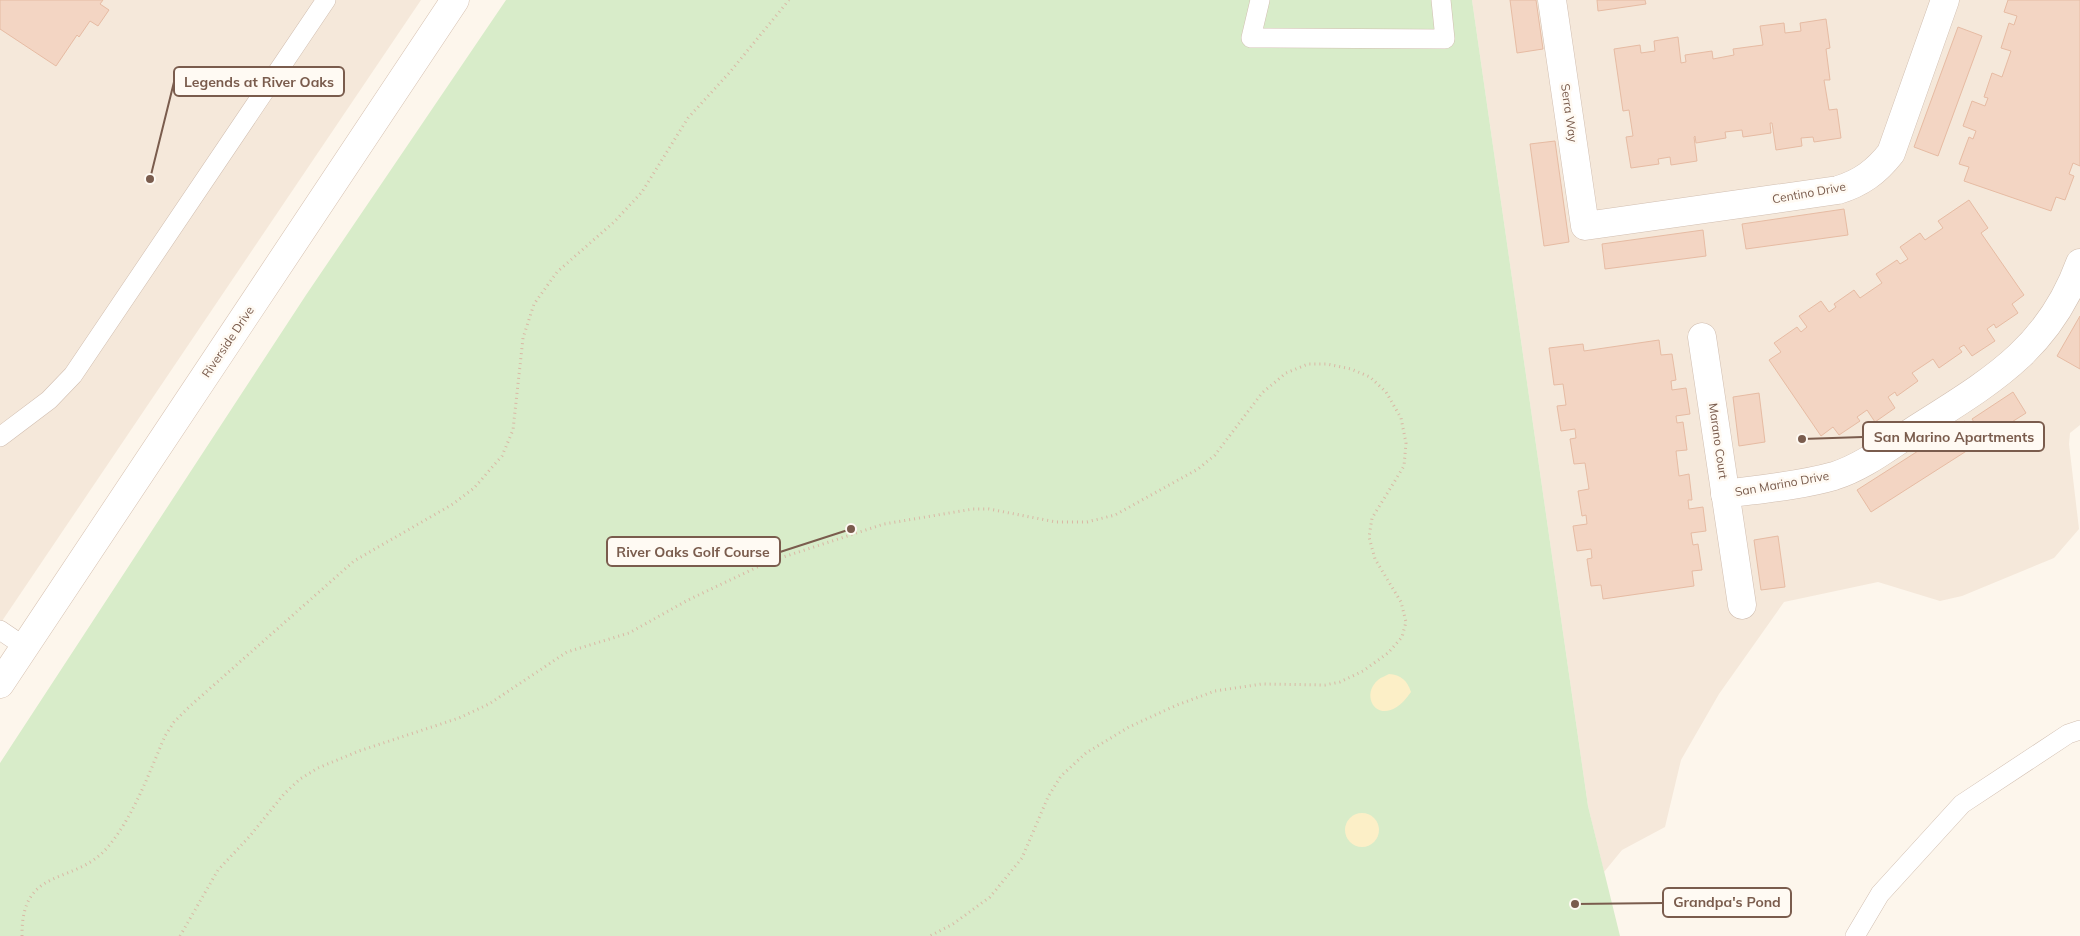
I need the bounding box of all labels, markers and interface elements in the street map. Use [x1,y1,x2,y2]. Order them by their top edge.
callout: Legends at River Oaks [174,67,344,96]
text: Legends at River Oaks [184,73,334,91]
street label: Serra Way [1558,83,1581,144]
street label: Centino Drive [1771,179,1847,206]
street label: Riverside Drive [198,303,257,380]
street label: Marano Court [1706,402,1731,480]
callout: San Marino Apartments [1863,422,2044,451]
text: San Marino Apartments [1874,428,2034,446]
street label: San Marino Drive [1734,468,1830,499]
callout: River Oaks Golf Course [607,537,780,566]
text: River Oaks Golf Course [616,543,770,561]
callout: Grandpa's Pond [1663,888,1791,917]
text: Grandpa's Pond [1673,893,1781,911]

